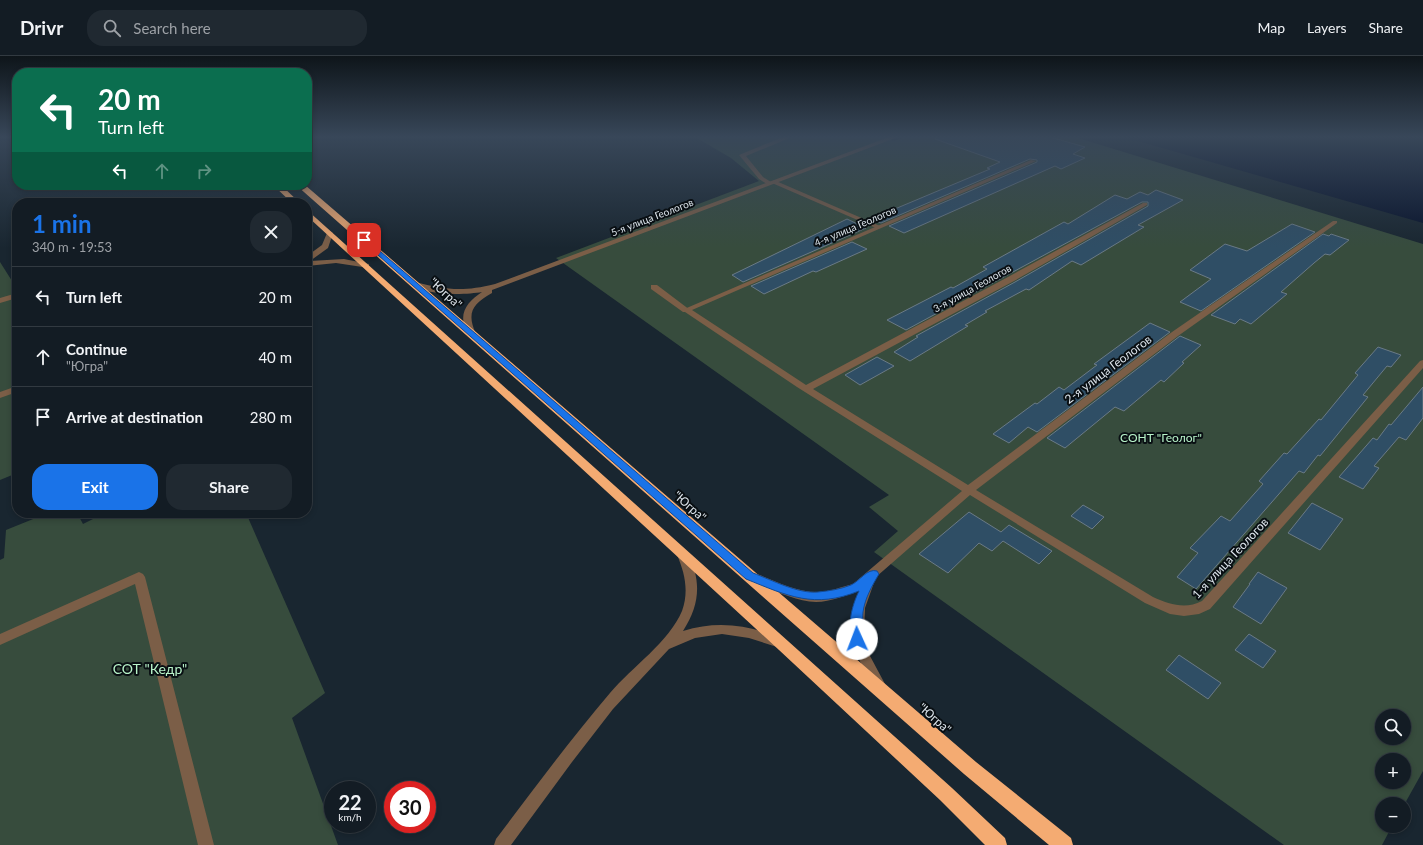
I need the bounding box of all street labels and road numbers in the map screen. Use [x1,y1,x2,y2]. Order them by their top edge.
street label: 5-я улица Геологов [609,196,695,238]
street label: 4-я улица Геологов [812,203,898,249]
street label: 3-я улица Геологов [931,262,1013,314]
street label: "Югра" [427,274,465,312]
street label: 2-я улица Геологов [1062,331,1154,407]
street label: "Югра" [670,488,710,524]
street label: 1-я улица Геологов [1189,515,1271,601]
street label: "Югра" [915,700,955,736]

